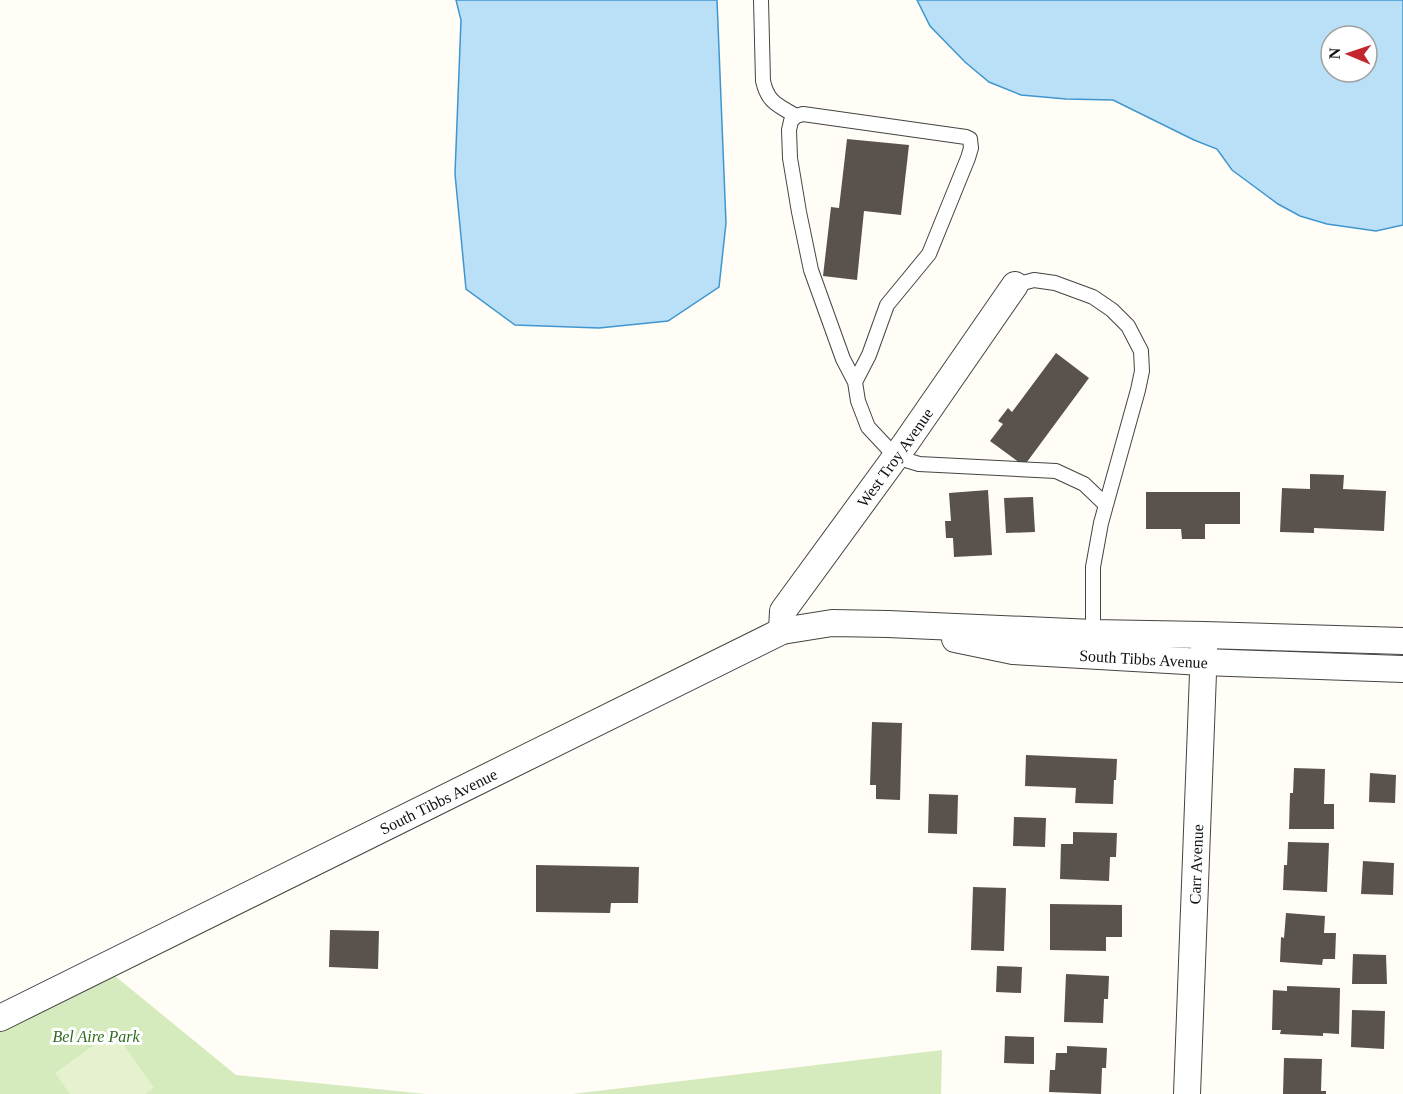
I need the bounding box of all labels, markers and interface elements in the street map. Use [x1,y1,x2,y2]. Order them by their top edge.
north arrow [1319,24,1379,84]
text: N [1326,47,1343,60]
street label: West Troy Avenue [854,405,936,510]
street label: South Tibbs Avenue [1079,647,1208,671]
street label: South Tibbs Avenue [377,765,500,838]
street label: Carr Avenue [1186,824,1206,905]
park label: Bel Aire Park [52,1028,140,1045]

